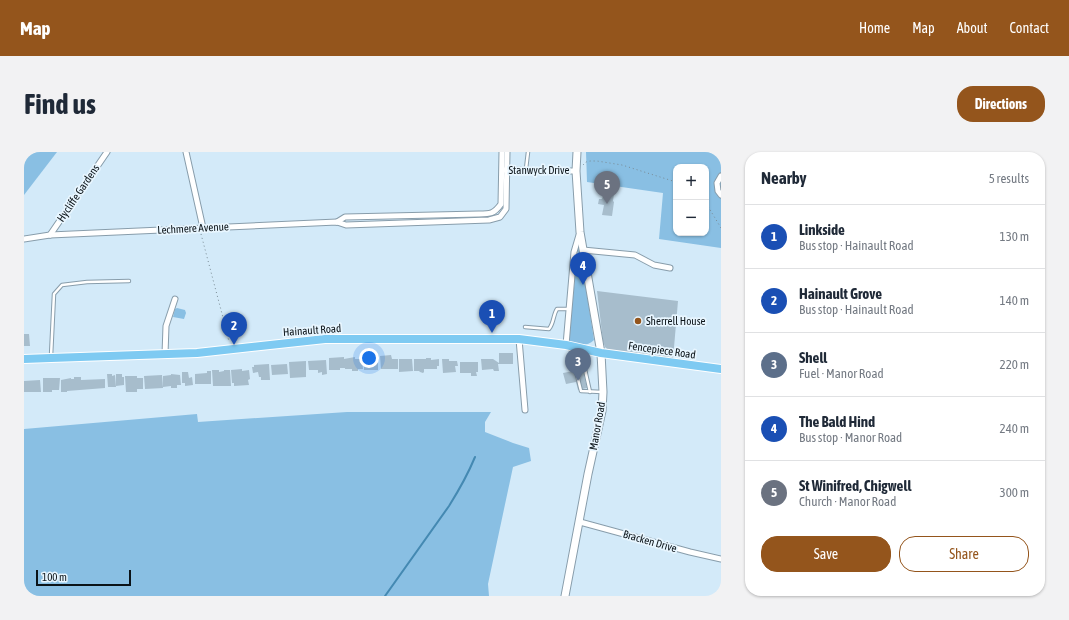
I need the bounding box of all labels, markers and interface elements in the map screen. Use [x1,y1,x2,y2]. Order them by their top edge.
text: Map [20,17,51,39]
text: Home [859,20,890,36]
text: Map [912,20,935,36]
text: About [957,20,988,36]
text: Contact [1010,20,1049,36]
button: Directions [957,86,1045,122]
text: Find us [24,88,96,120]
street label: Hycliffe Gardens [54,162,102,224]
street label: Stanwyck Drive [509,164,570,176]
map controls [673,164,709,236]
button: + [673,164,709,200]
text: Nearby [761,168,807,188]
pin: 5 [594,171,620,204]
text: 5 results [989,171,1029,186]
button: − [673,200,709,236]
street label: Lechmere Avenue [157,220,229,236]
text: Linkside [799,221,845,238]
text: 1 [771,229,777,244]
text: 130 m [1000,229,1029,244]
text: Bus stop · Hainault Road [799,238,914,253]
pin: 4 [570,252,596,285]
text: Hainault Grove [799,285,882,302]
text: 2 [771,293,777,308]
text: 140 m [1000,293,1029,308]
pin: 1 [479,300,505,333]
text: Bus stop · Hainault Road [799,302,914,317]
pin: 2 [221,312,247,345]
place label: Sherrell House [646,315,706,327]
marker: Sherrell House [633,316,643,326]
street label: Hainault Road [282,322,342,338]
street label: Fencepiece Road [628,339,696,361]
your location [359,348,379,368]
pin: 3 [565,348,591,381]
text: Shell [799,349,827,366]
text: 3 [771,357,777,372]
text: 220 m [1000,357,1029,372]
text: Fuel · Manor Road [799,366,884,381]
street label: Manor Road [587,401,607,451]
text: The Bald Hind [799,413,875,430]
text: 4 [771,421,777,436]
text: 240 m [1000,421,1029,436]
text: Bus stop · Manor Road [799,430,902,445]
text: St Winifred, Chigwell [799,477,911,494]
text: 5 [771,485,777,500]
text: 300 m [1000,485,1029,500]
text: Church · Manor Road [799,494,896,509]
street label: Bracken Drive [622,528,678,554]
button: Save [761,536,891,572]
button: Share [899,536,1029,572]
scale bar [36,568,131,587]
text: 100 m [42,571,67,583]

